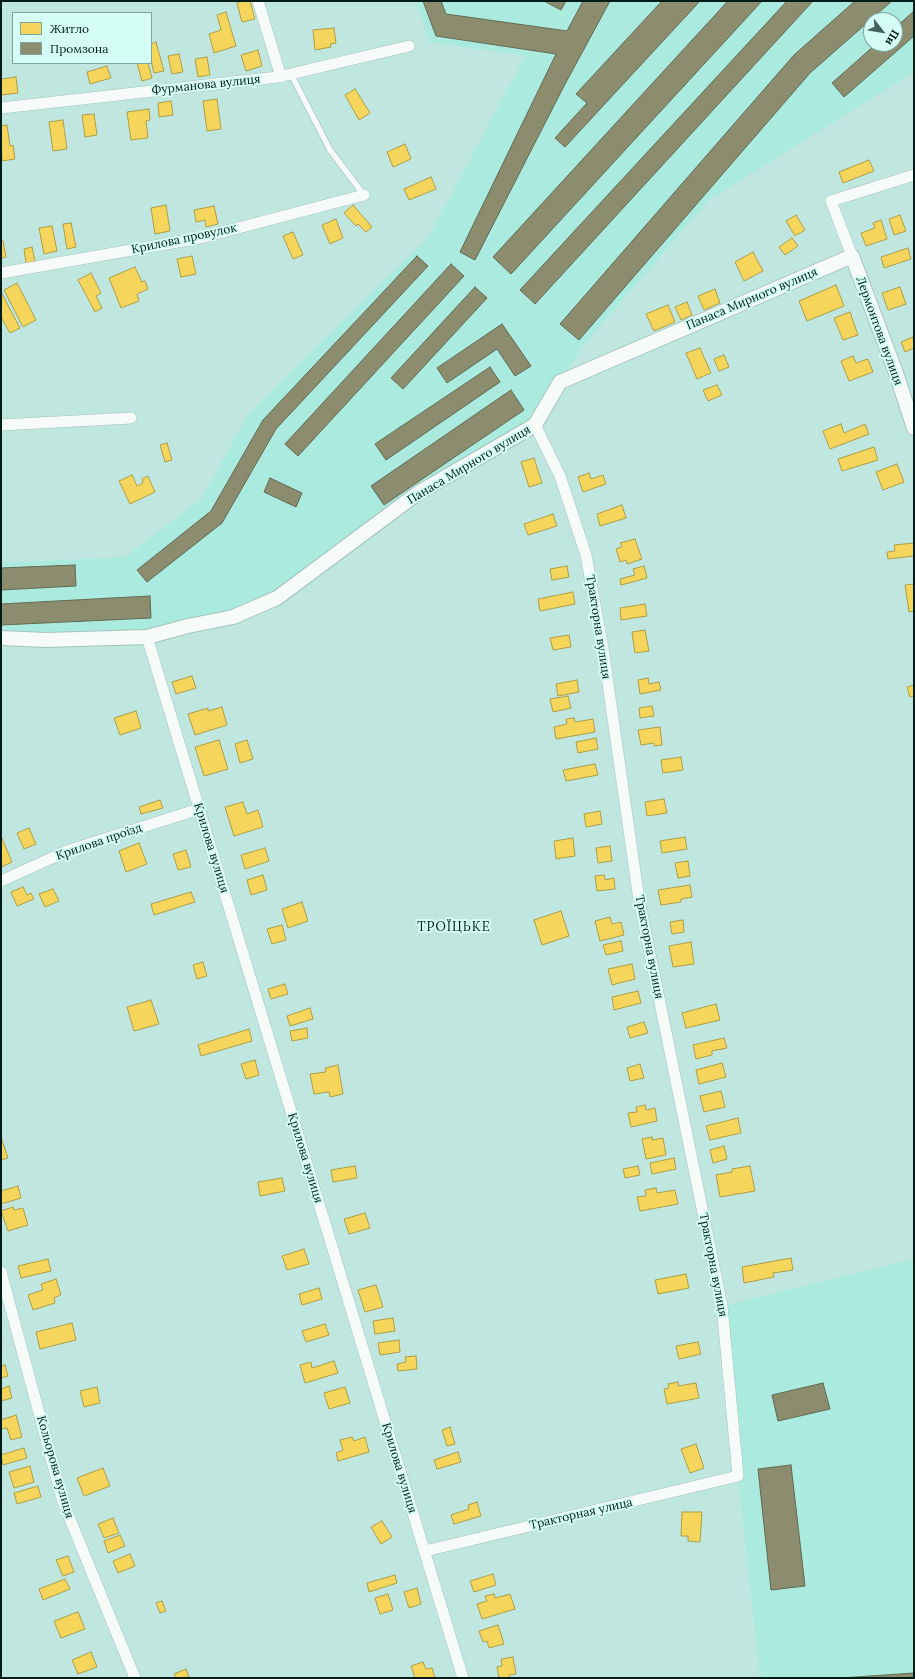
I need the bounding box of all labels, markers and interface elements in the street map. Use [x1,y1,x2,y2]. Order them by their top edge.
legend [12,12,152,64]
north arrow [863,12,903,52]
text: Житло [50,21,89,36]
text: Пн [882,27,903,48]
text: Промзона [50,41,108,56]
street label: Фурманова вулиця [151,72,261,98]
street label: Крилова провулок [130,221,238,257]
street label: Панаса Мирного вулиця [684,265,820,333]
street label: Лермонтова вулиця [853,275,905,387]
street label: Панаса Мирного вулиця [405,422,533,508]
street label: Тракторна вулиця [583,574,613,680]
street label: Крилова вулиця [190,801,232,895]
street label: Крилова проїзд [54,821,144,863]
street label: Тракторна вулиця [632,894,666,1000]
district label: ТРОЇЦЬКЕ [417,919,491,935]
street label: Крилова вулиця [284,1111,326,1205]
street label: Тракторна вулиця [696,1212,730,1318]
street label: Кольорова вулиця [33,1414,77,1520]
street label: Крилова вулиця [378,1421,420,1515]
street label: Тракторная улица [528,1495,634,1533]

